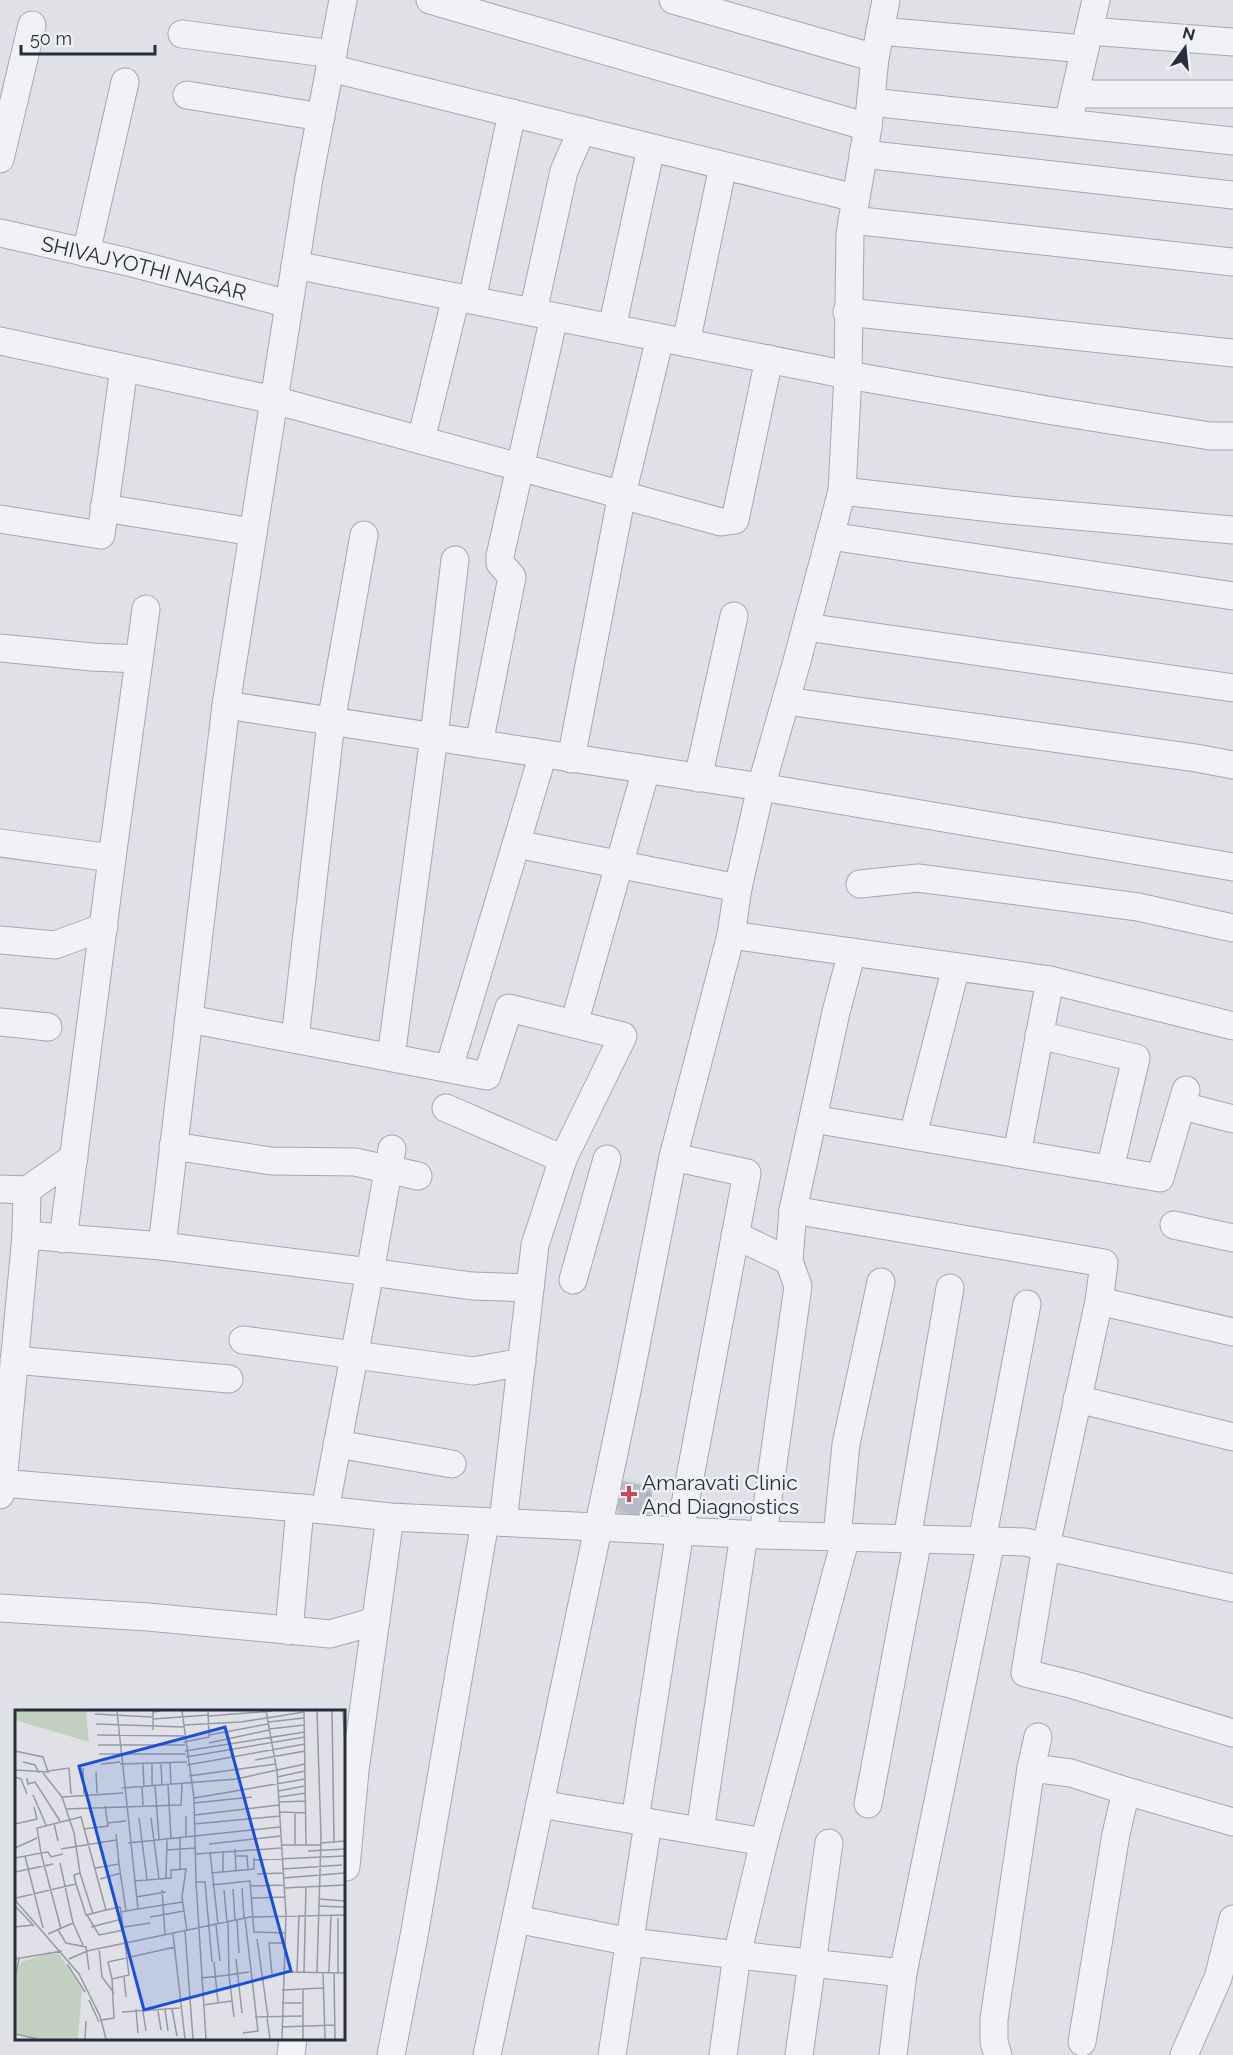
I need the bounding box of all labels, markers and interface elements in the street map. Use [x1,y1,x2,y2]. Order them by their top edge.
scale bar [21,18,154,56]
north arrow [1155,18,1215,78]
text: N [1180,23,1197,45]
text: 50 m [30,28,72,49]
street label: SHIVAJYOTHI NAGAR [39,230,249,305]
place label: Amaravati Clinic And Diagnostics [642,1470,799,1519]
marker: Amaravati Clinic And Diagnostics [620,1485,638,1503]
inset map [15,1710,345,2040]

